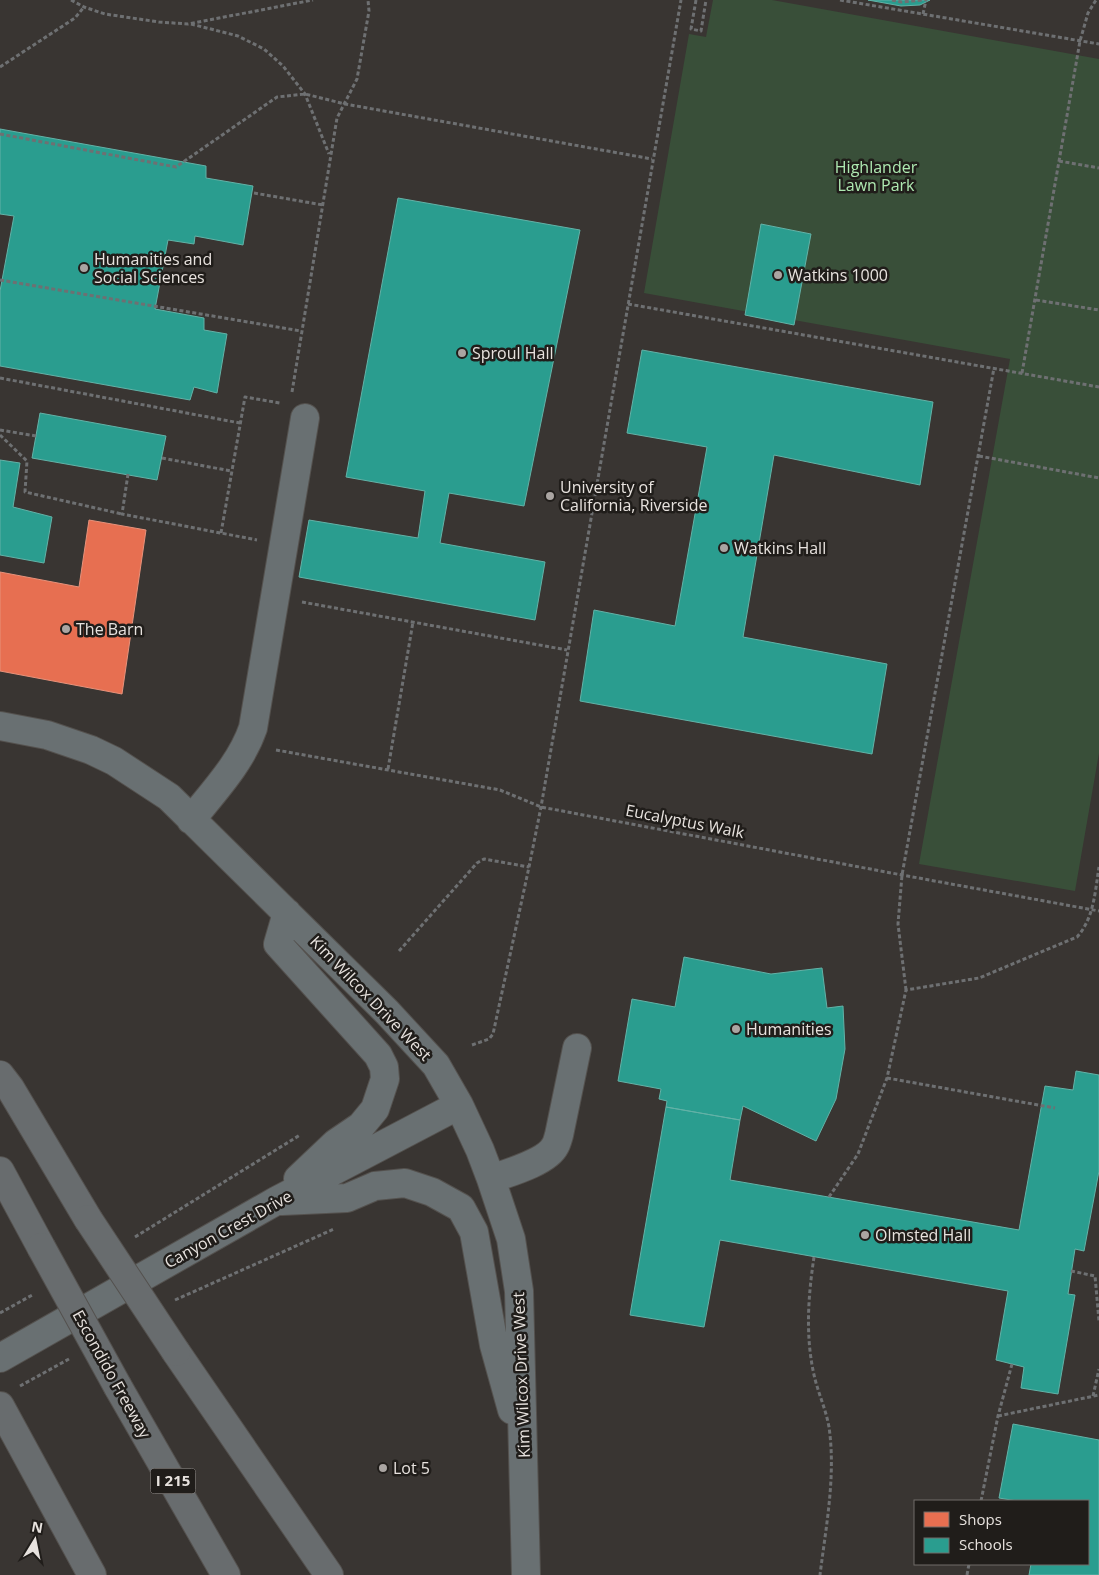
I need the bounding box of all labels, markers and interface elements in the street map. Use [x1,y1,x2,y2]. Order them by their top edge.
park label: Highlander Lawn Park [835,156,918,196]
place label: Humanities and Social Sciences [94,248,212,288]
marker: Humanities and Social Sciences [78,262,90,274]
place label: Watkins 1000 [788,264,888,286]
marker: Watkins 1000 [772,269,784,281]
place label: Sproul Hall [472,342,554,364]
marker: Sproul Hall [456,347,468,359]
place label: University of California, Riverside [560,476,708,516]
marker: University of California, Riverside [544,490,556,502]
place label: Watkins Hall [734,537,826,559]
marker: Watkins Hall [718,542,730,554]
place label: The Barn [76,618,143,640]
marker: The Barn [60,623,72,635]
street label: Eucalyptus Walk [624,799,747,843]
street label: Kim Wilcox Drive West [305,931,437,1066]
place label: Humanities [746,1018,832,1040]
marker: Humanities [730,1023,742,1035]
street label: Canyon Crest Drive [160,1185,296,1273]
place label: Olmsted Hall [875,1224,971,1246]
marker: Olmsted Hall [859,1229,871,1241]
street label: Kim Wilcox Drive West [507,1291,535,1458]
street label: Escondido Freeway [68,1306,157,1443]
place label: Lot 5 [393,1457,430,1479]
marker: Lot 5 [377,1462,389,1474]
road number: I 215 [150,1468,196,1494]
legend [914,1500,1089,1565]
text: Shops [959,1509,1002,1529]
north arrow [10,1515,60,1565]
text: N [30,1516,45,1537]
text: Schools [959,1534,1013,1554]

